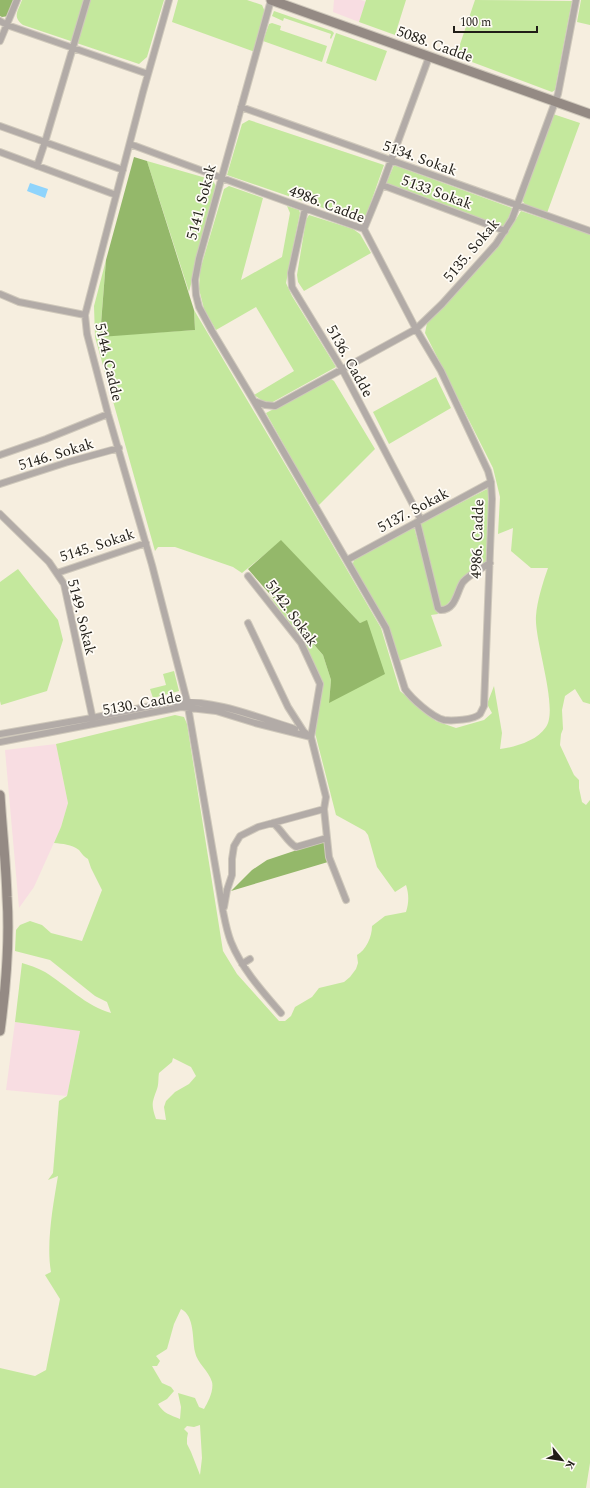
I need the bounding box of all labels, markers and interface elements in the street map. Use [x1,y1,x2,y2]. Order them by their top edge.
scale bar [454,8,537,34]
text: 100 m [460,13,491,32]
street label: 5088. Cadde [393,20,476,69]
street label: 5134. Sokak [379,134,460,183]
street label: 5141. Sokak [180,162,223,243]
street label: 5133 Sokak [398,169,475,216]
street label: 4986. Cadde [285,179,368,229]
street label: 5135. Sokak [438,213,505,287]
street label: 5144. Cadde [88,321,129,404]
street label: 5136. Cadde [320,321,379,402]
street label: 5146. Sokak [16,432,97,477]
street label: 5137. Sokak [374,482,453,539]
street label: 4986. Cadde [465,499,490,579]
street label: 5145. Sokak [57,523,138,568]
street label: 5142. Sokak [259,575,324,651]
street label: 5149. Sokak [61,577,102,658]
street label: 5130. Cadde [101,685,183,722]
north arrow [542,1440,582,1480]
text: K [560,1457,580,1473]

